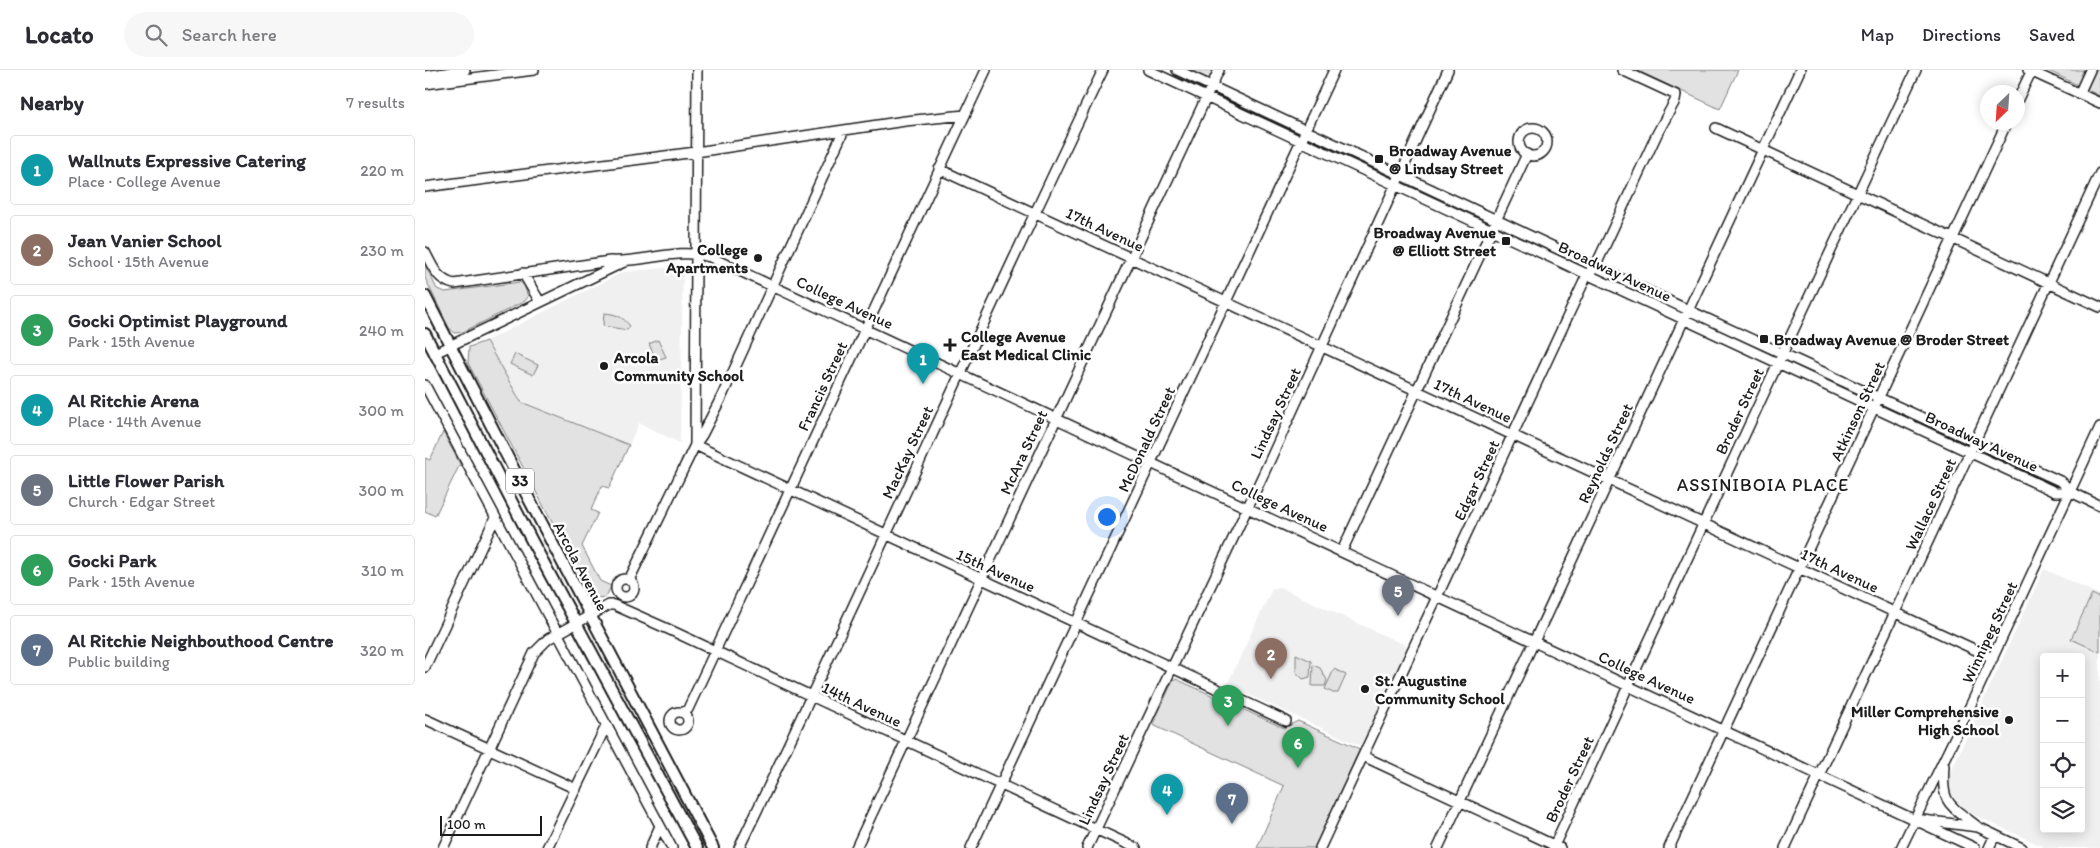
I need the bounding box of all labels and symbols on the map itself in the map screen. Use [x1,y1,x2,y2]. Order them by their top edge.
north arrow [1980,85,2025,130]
place label: Broadway Avenue @ Lindsay Street [1389,141,1512,179]
marker: Broadway Avenue @ Lindsay Street [1373,153,1385,165]
street label: 17th Avenue [1063,203,1147,256]
place label: Broadway Avenue @ Elliott Street [1374,223,1496,260]
marker: Broadway Avenue @ Elliott Street [1500,235,1512,247]
street label: Broadway Avenue [1555,237,1675,306]
place label: College Apartments [665,240,748,278]
marker: College Apartments [752,252,764,264]
street label: College Avenue [793,272,896,333]
place label: College Avenue East Medical Clinic [961,327,1092,364]
place label: Broadway Avenue @ Broder Street [1774,330,2009,350]
marker: Broadway Avenue @ Broder Street [1758,333,1770,345]
marker: College Avenue East Medical Clinic [943,338,957,352]
street label: Francis Street [793,339,851,434]
pin: 1 [907,343,939,384]
place label: Arcola Community School [613,348,744,386]
street label: Atkinson Street [1826,358,1889,464]
marker: Arcola Community School [598,360,610,372]
street label: Lindsay Street [1246,364,1305,462]
street label: Broder Street [1711,365,1768,458]
street label: 17th Avenue [1431,374,1515,427]
street label: McDonald Street [1114,383,1179,495]
street label: Reynolds Street [1574,400,1637,506]
street label: MacKay Street [878,403,937,502]
street label: McAra Street [996,407,1051,497]
street label: Broadway Avenue [1922,407,2042,476]
street label: Edgar Street [1450,437,1503,523]
street label: Wallace Street [1901,455,1960,553]
road number: 33 [506,468,534,494]
district label: ASSINIBOIA PLACE [1677,474,1849,496]
street label: College Avenue [1228,475,1331,536]
your location [1094,504,1120,530]
street label: Arcola Avenue [549,518,612,614]
street label: 17th Avenue [1798,544,1882,597]
street label: 15th Avenue [953,545,1038,596]
pin: 5 [1382,575,1414,616]
street label: Winnipeg Street [1958,578,2021,686]
pin: 2 [1255,638,1287,679]
street label: College Avenue [1595,647,1698,708]
place label: St. Augustine Community School [1375,671,1505,709]
street label: 14th Avenue [819,678,905,731]
marker: St. Augustine Community School [1359,683,1371,695]
pin: 3 [1212,685,1244,726]
place label: Miller Comprehensive High School [1851,702,1999,740]
marker: Miller Comprehensive High School [2003,714,2015,726]
pin: 6 [1282,727,1314,768]
street label: Lindsay Street [1074,730,1133,828]
street label: Broder Street [1541,733,1598,826]
pin: 4 [1151,774,1183,815]
pin: 7 [1216,783,1248,824]
scale bar [440,813,543,836]

